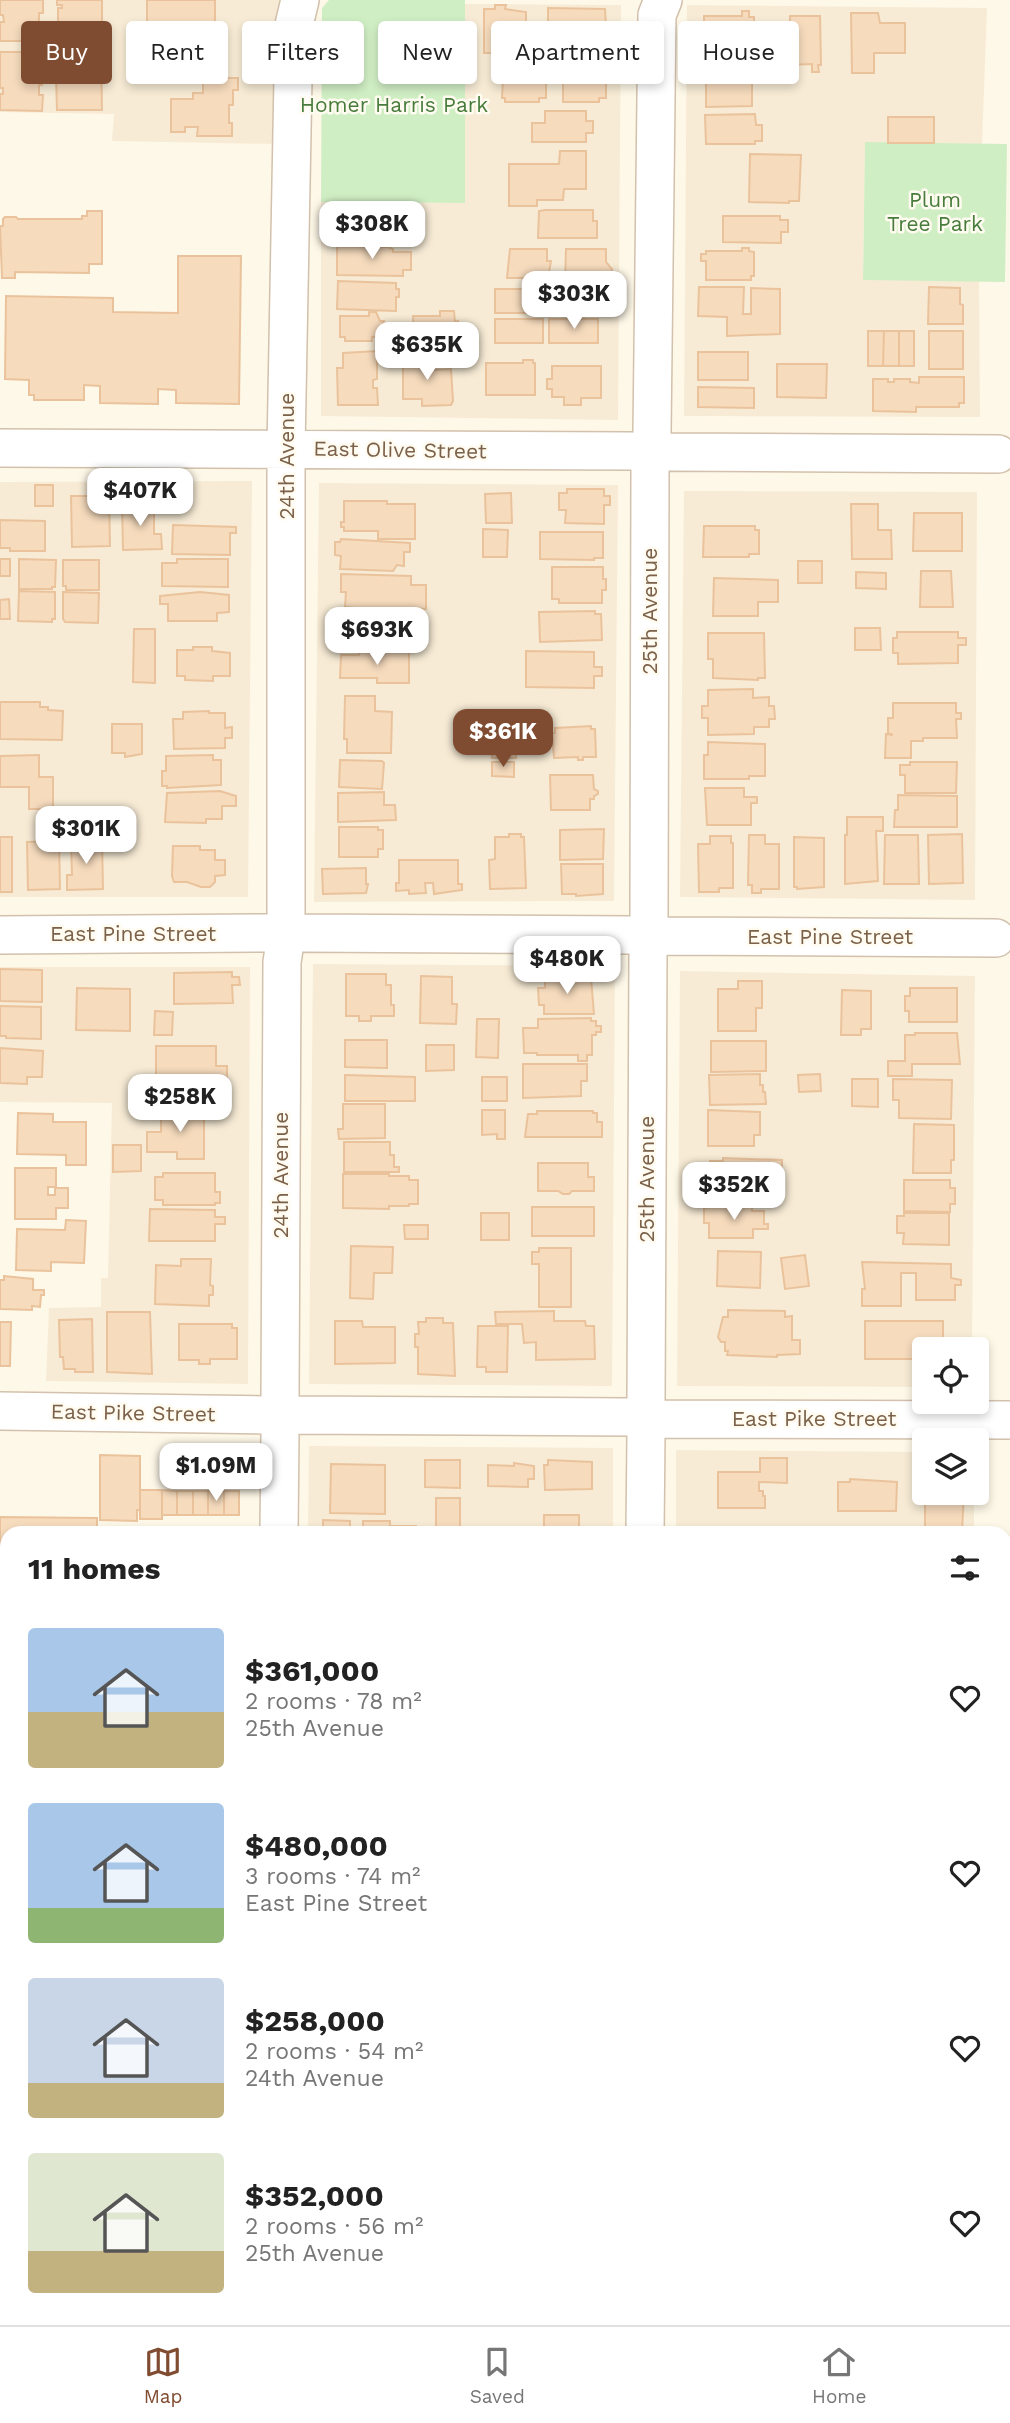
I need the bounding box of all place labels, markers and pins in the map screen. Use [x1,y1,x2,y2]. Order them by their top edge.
pin: $308K [323,202,421,261]
pin: $303K [525,272,623,331]
pin: $635K [378,322,476,382]
pin: $407K [91,468,189,528]
pin: $693K [328,608,426,667]
pin: $361K [454,710,552,769]
pin: $301K [37,806,135,866]
pin: $480K [518,936,616,996]
pin: $258K [131,1074,229,1134]
pin: $352K [685,1162,783,1222]
pin: $1.09M [159,1444,273,1503]

